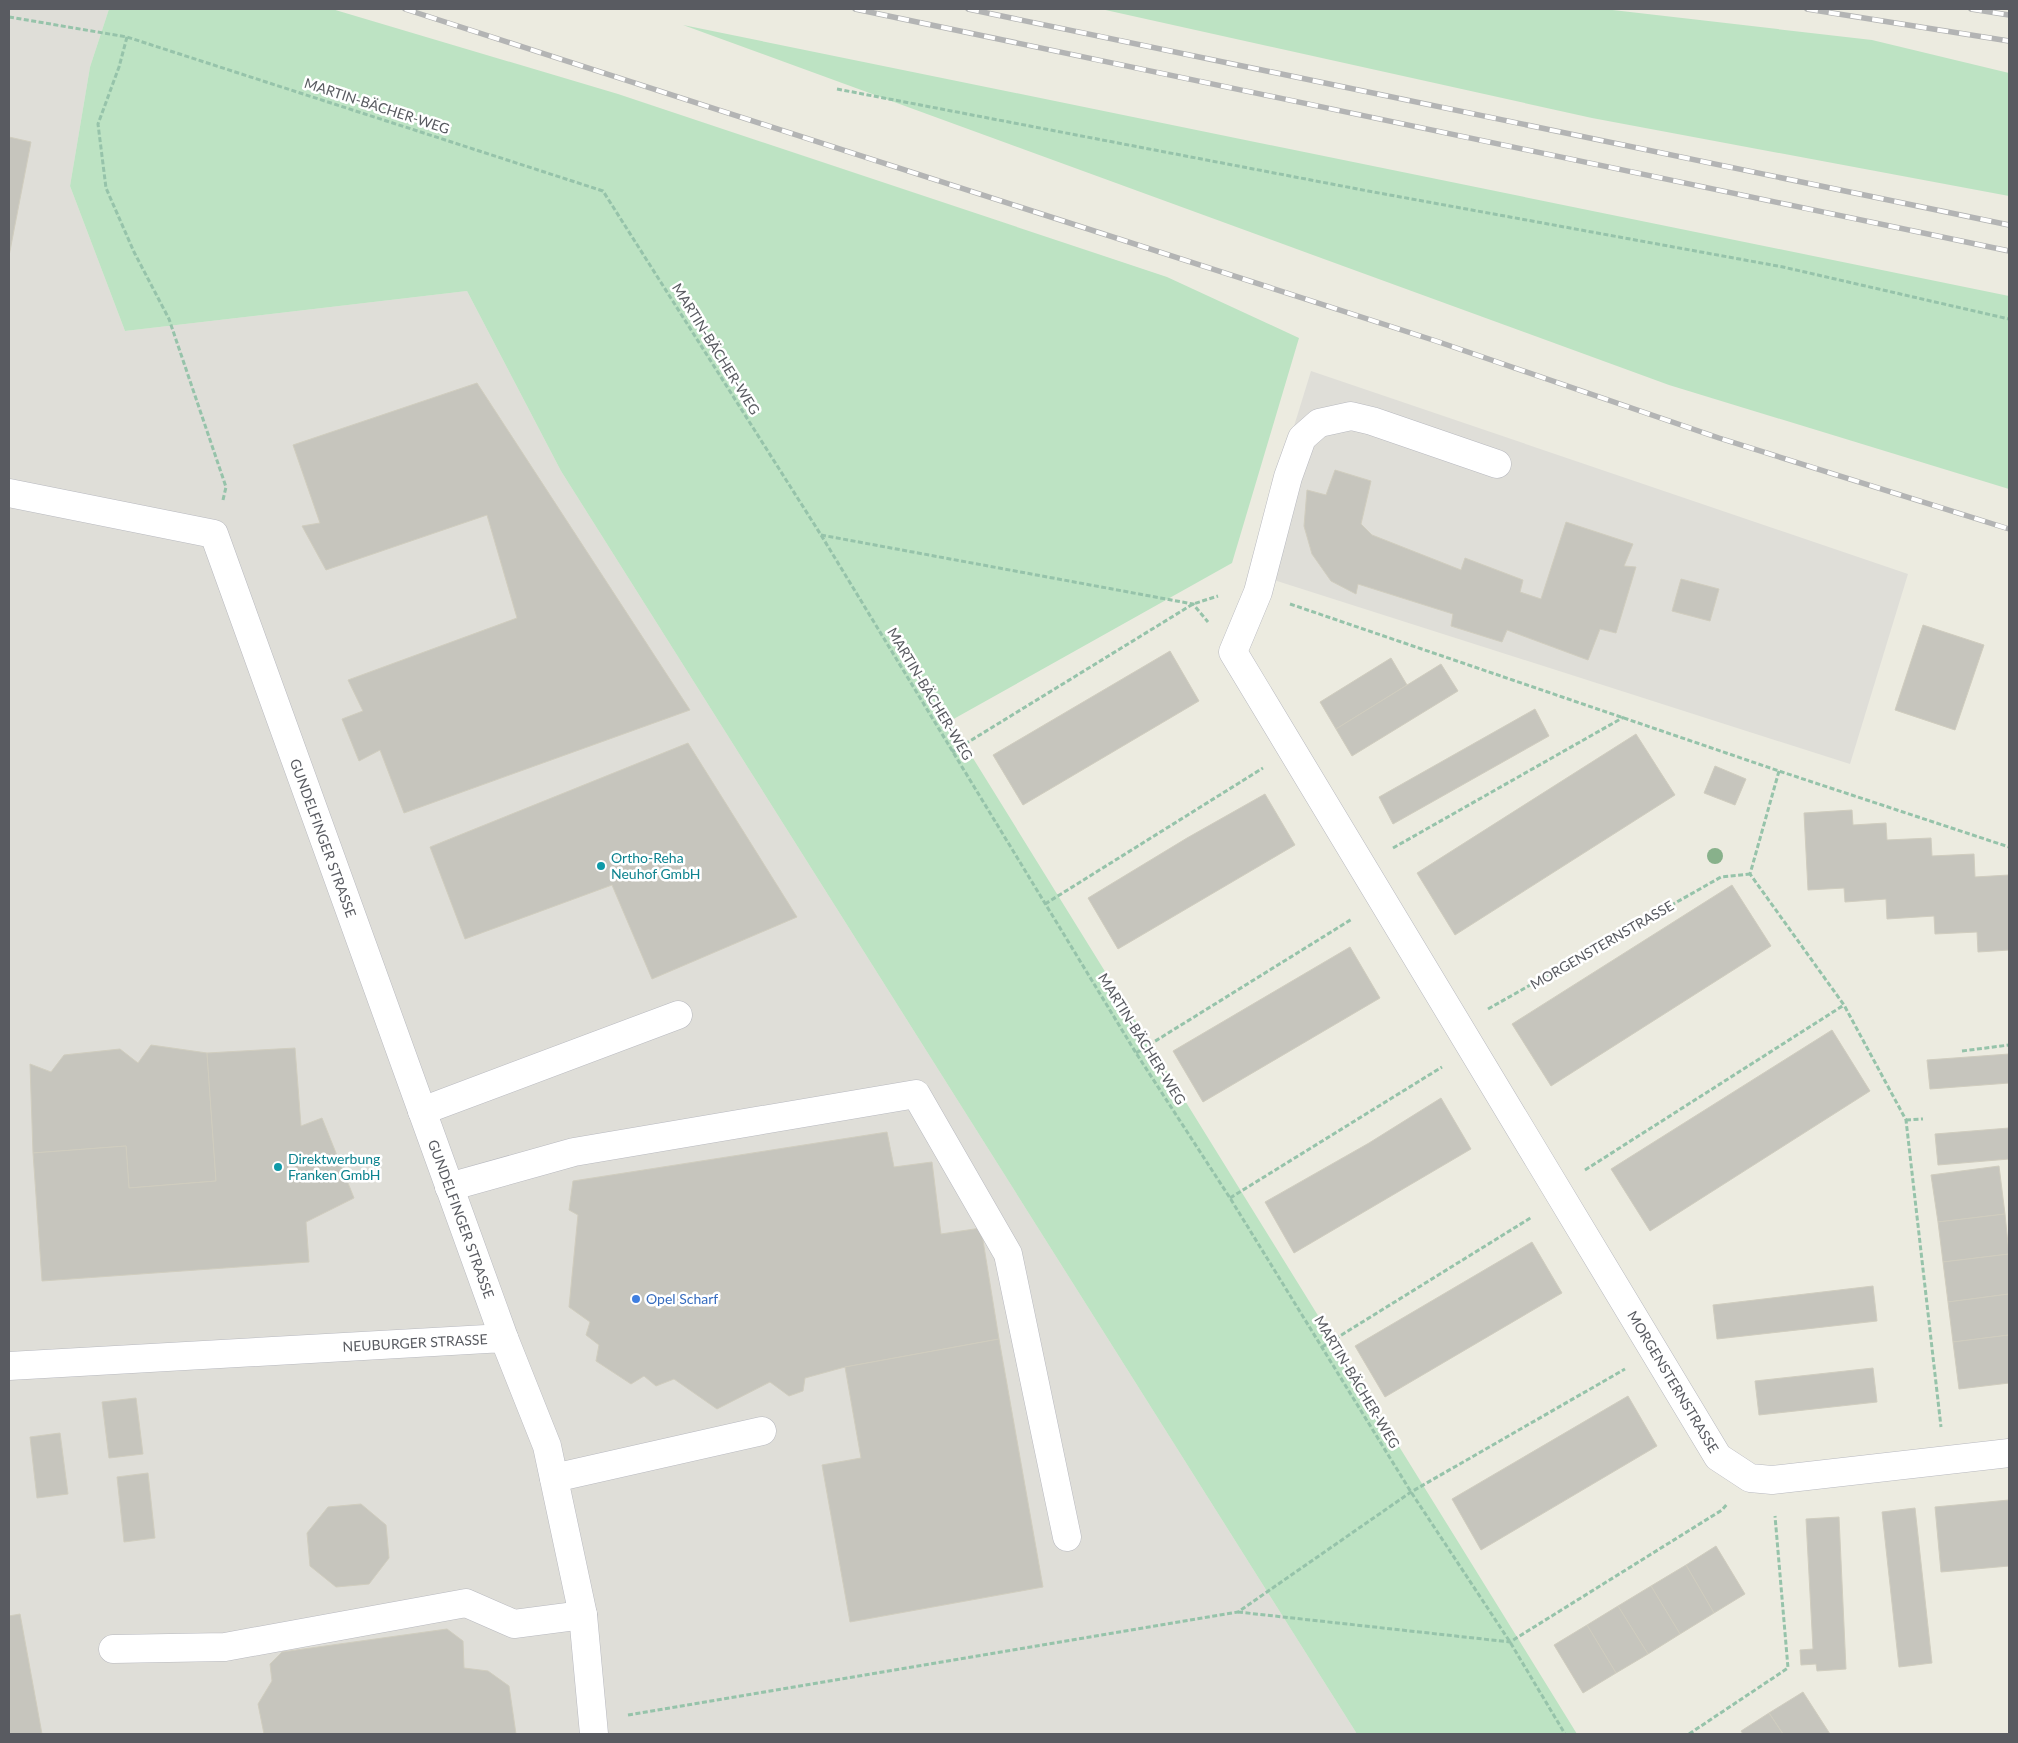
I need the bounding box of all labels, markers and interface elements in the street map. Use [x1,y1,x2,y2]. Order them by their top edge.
street label: MARTIN-BÄCHER-WEG [302,74,452,137]
street label: MARTIN-BÄCHER-WEG [669,280,764,418]
street label: MARTIN-BÄCHER-WEG [884,624,977,763]
street label: GUNDELFINGER STRASSE [287,756,360,920]
place label: Ortho-Reha Neuhof GmbH [611,849,700,882]
marker: Ortho-Reha Neuhof GmbH [595,860,607,872]
street label: MORGENSTERNSTRASSE [1527,897,1676,993]
street label: MARTIN-BÄCHER-WEG [1095,970,1190,1108]
street label: GUNDELFINGER STRASSE [425,1137,498,1301]
place label: Direktwerbung Franken GmbH [288,1150,381,1183]
marker: Direktwerbung Franken GmbH [272,1161,284,1173]
place label: Opel Scharf [646,1290,718,1307]
marker: Opel Scharf [630,1293,642,1305]
street label: MORGENSTERNSTRASSE [1624,1308,1723,1456]
street label: MARTIN-BÄCHER-WEG [1311,1312,1404,1451]
street label: NEUBURGER STRASSE [342,1330,488,1355]

